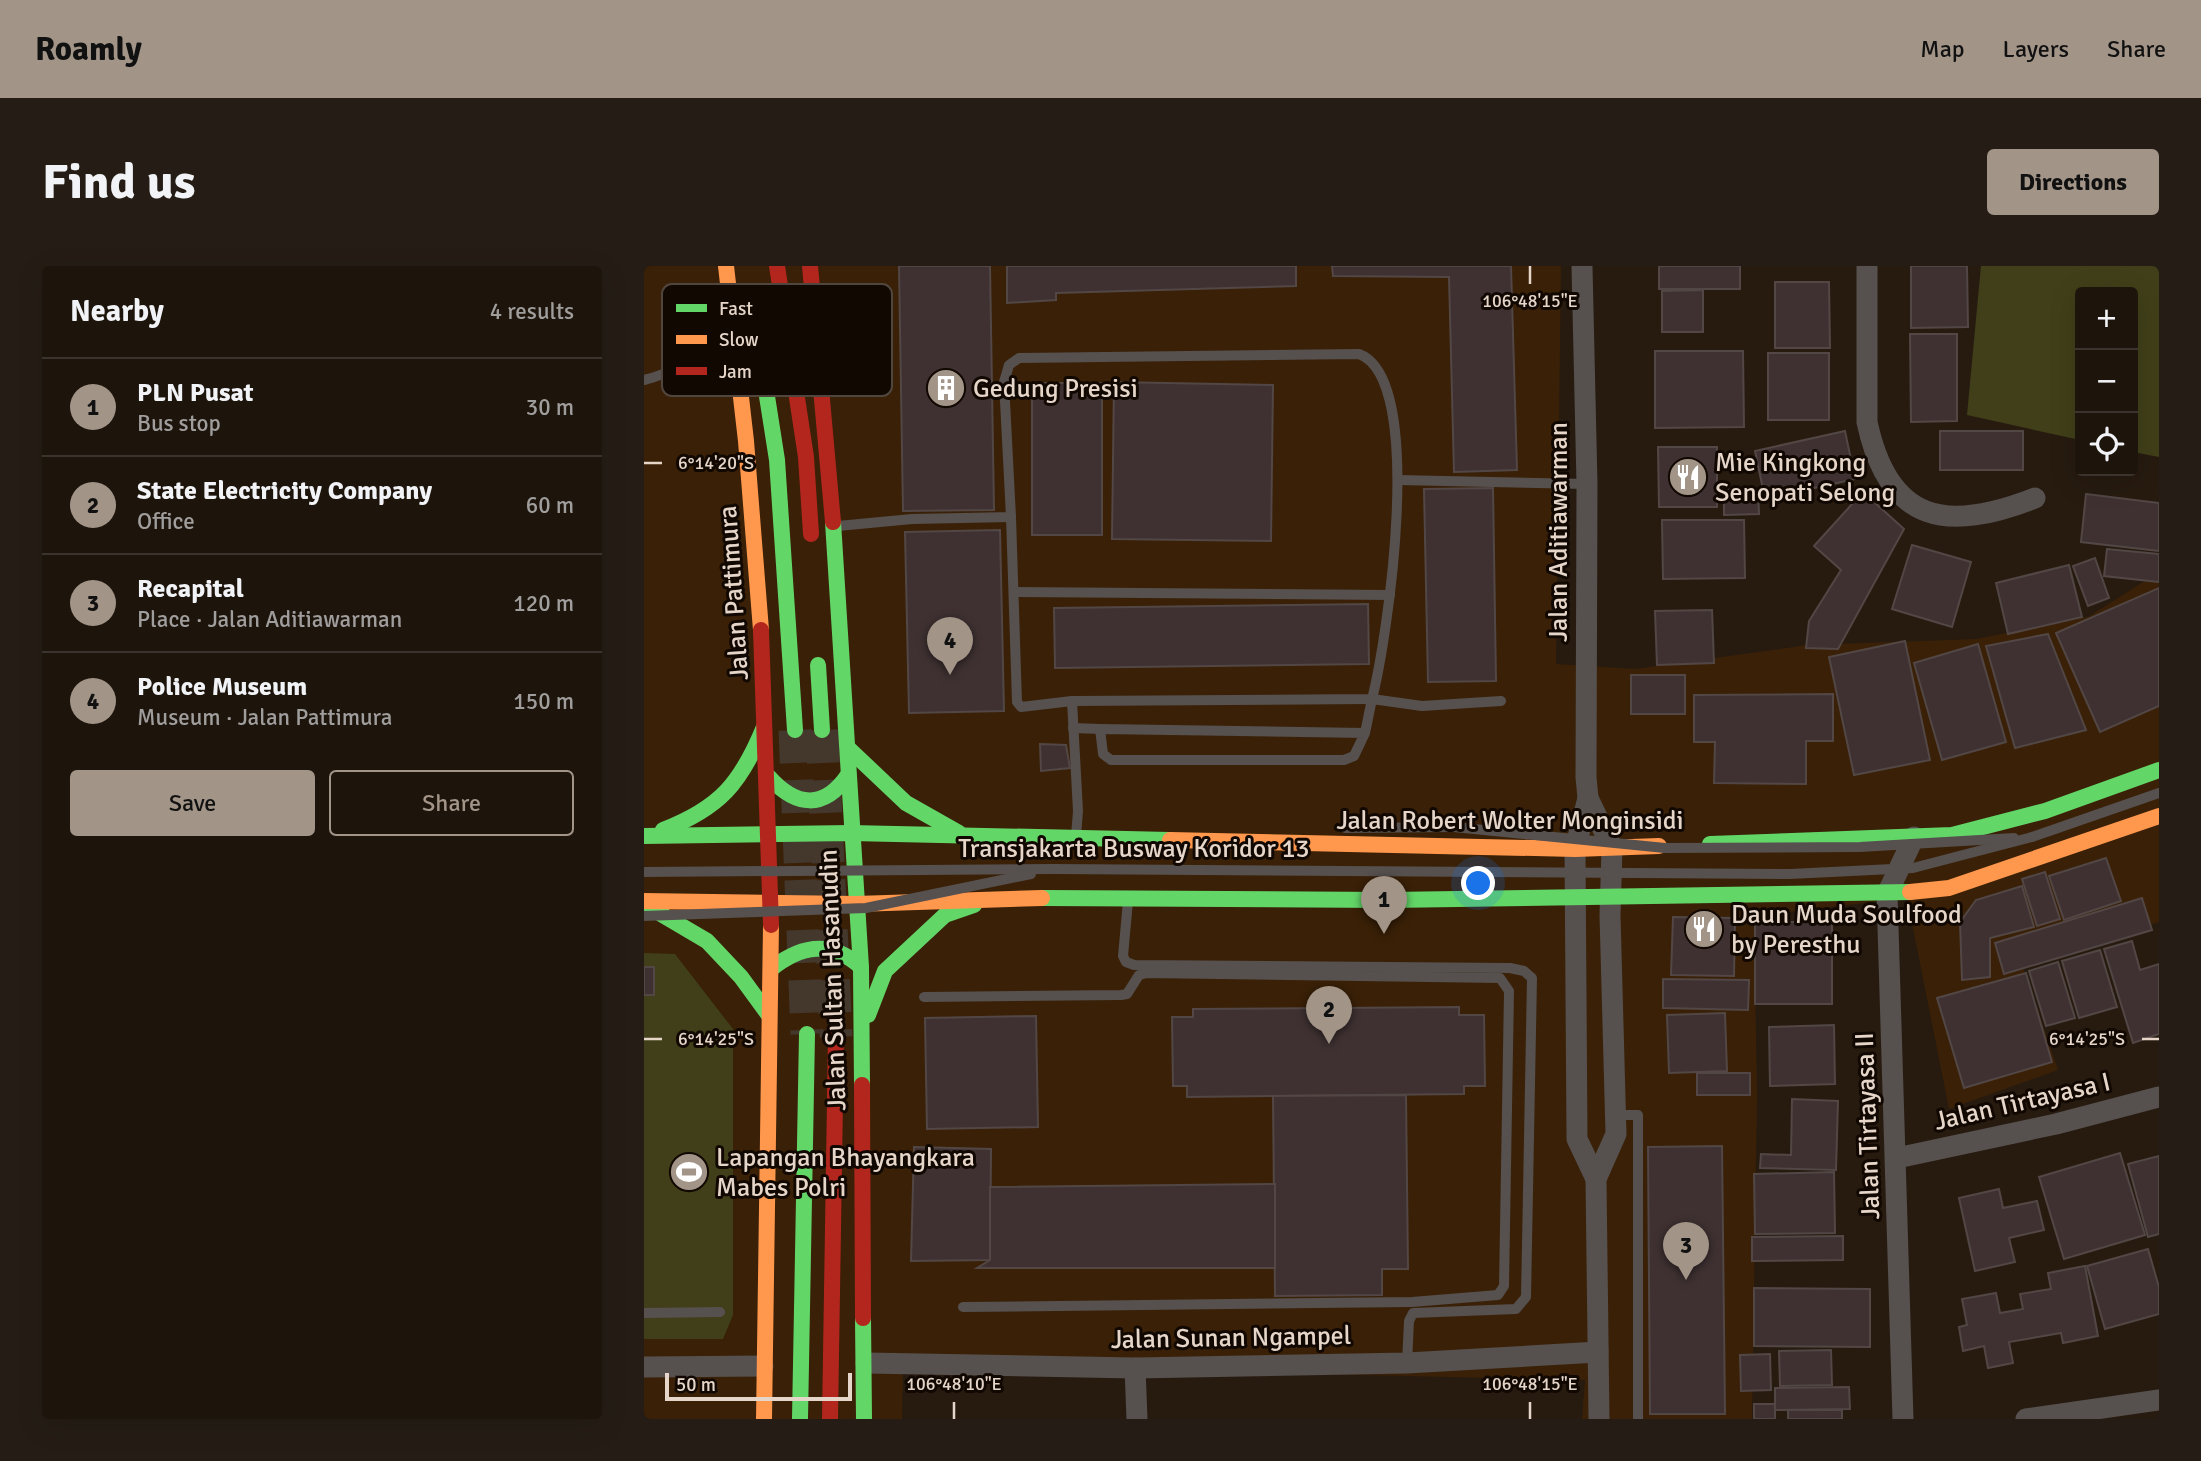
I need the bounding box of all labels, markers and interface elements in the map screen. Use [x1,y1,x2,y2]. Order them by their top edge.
text: Roamly [35,29,142,70]
text: Map [1920,34,1965,64]
text: Layers [2003,34,2069,64]
text: Share [2107,34,2166,64]
button: Directions [1987,149,2159,215]
text: Find us [42,152,195,212]
legend [662,284,892,396]
map controls [2075,287,2138,476]
button: + [2075,287,2138,350]
text: 106°48'15"E [1482,290,1578,312]
text: Nearby [70,293,164,330]
text: 4 results [490,297,574,326]
text: Fast [719,297,753,321]
text: Slow [719,328,759,352]
button: − [2075,350,2138,413]
text: Jam [719,360,752,384]
building icon: Gedung Presisi [925,367,967,409]
place label: Gedung Presisi [973,373,1138,405]
text: PLN Pusat [137,377,253,409]
text: 1 [87,393,99,422]
text: 30 m [526,393,574,422]
text: Bus stop [137,409,221,438]
button: locate [2075,413,2138,476]
street label: Jalan Aditiawarman [1543,422,1575,642]
place label: Mie Kingkong Senopati Selong [1715,447,1895,509]
text: 6°14'20"S [678,452,754,474]
restaurant icon: Mie Kingkong Senopati Selong [1667,456,1709,498]
text: State Electricity Company [137,475,432,507]
text: 2 [87,491,99,520]
text: 60 m [526,491,574,520]
street label: Jalan Pattimura [712,505,756,681]
text: Office [137,507,195,536]
text: Recapital [137,573,244,605]
text: 3 [87,589,99,618]
text: 120 m [513,589,574,618]
text: Place · Jalan Aditiawarman [137,605,402,634]
pin: 4 [927,617,973,675]
text: Police Museum [137,671,307,703]
text: 4 [87,687,99,716]
text: 150 m [513,687,574,716]
text: Museum · Jalan Pattimura [137,703,393,732]
button: Save [70,770,315,836]
button: Share [329,770,574,836]
street label: Jalan Robert Wolter Monginsidi [1336,805,1684,837]
street label: Transjakarta Busway Koridor 13 [958,833,1310,865]
street label: Jalan Sultan Hasanudin [812,849,854,1111]
your location [1461,866,1495,900]
pin: 1 [1361,876,1407,934]
place label: Daun Muda Soulfood by Peresthu [1731,899,1962,961]
restaurant icon: Daun Muda Soulfood by Peresthu [1683,908,1725,950]
pin: 2 [1306,986,1352,1044]
text: 6°14'25"S [678,1028,754,1050]
text: 6°14'25"S [2049,1028,2125,1050]
street label: Jalan Tirtayasa II [1849,1032,1887,1220]
street label: Jalan Tirtayasa I [1931,1066,2113,1138]
place label: Lapangan Bhayangkara Mabes Polri [716,1142,975,1204]
sports icon: Lapangan Bhayangkara Mabes Polri [668,1151,710,1193]
pin: 3 [1663,1222,1709,1280]
street label: Jalan Sunan Ngampel [1110,1320,1352,1356]
scale bar [665,1370,852,1402]
text: 50 m [676,1373,716,1397]
text: 106°48'10"E [906,1373,1002,1395]
text: 106°48'15"E [1482,1373,1578,1395]

